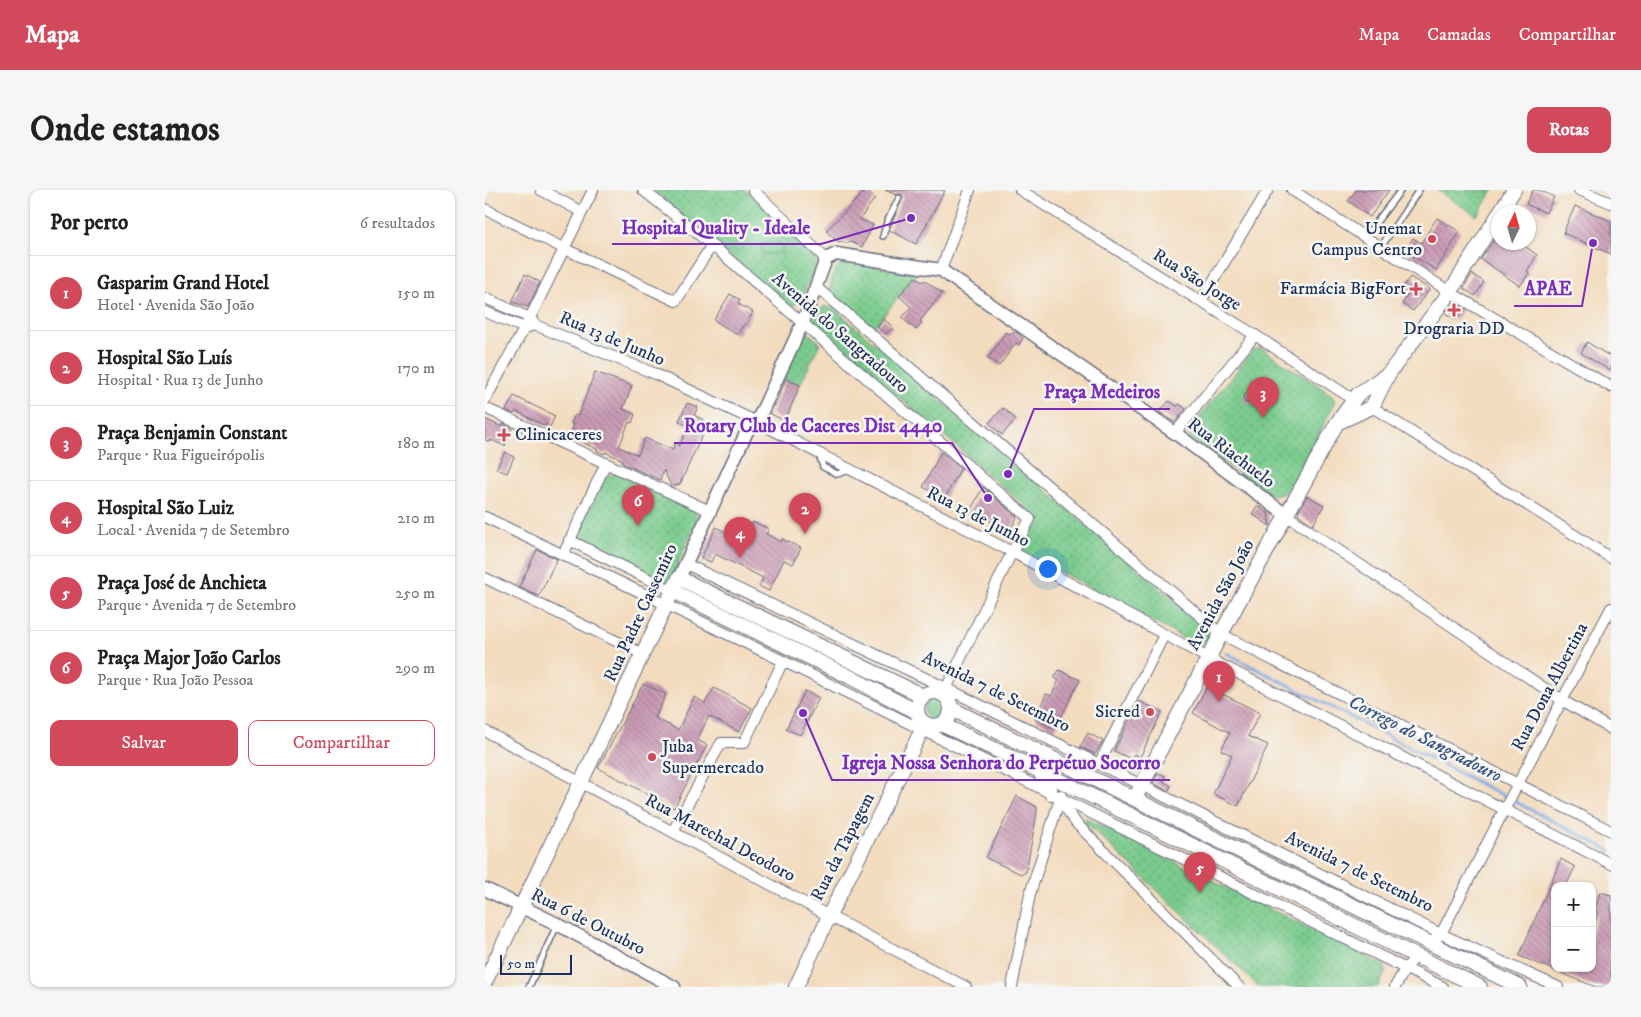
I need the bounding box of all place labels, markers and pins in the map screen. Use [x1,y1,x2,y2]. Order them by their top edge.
callout: Hospital Quality - Ideale [612,210,821,244]
place label: Unemat Campus Centro [1311,218,1422,261]
marker: Unemat Campus Centro [1426,233,1438,245]
callout: APAE [1514,272,1582,306]
place label: Farmácia BigFort [1280,278,1406,300]
marker: Farmácia BigFort [1410,283,1422,295]
marker: Drograria DD [1448,304,1460,316]
place label: Drograria DD [1403,318,1505,340]
callout: Praça Medeiros [1034,375,1170,409]
pin: 3 [1247,377,1279,418]
callout: Rotary Club de Caceres Dist 4440 [674,409,952,443]
place label: Clinicaceres [515,424,602,446]
marker: Clinicaceres [497,428,511,442]
pin: 6 [622,485,654,526]
pin: 2 [789,493,821,534]
pin: 4 [724,517,756,558]
pin: 1 [1203,661,1235,702]
place label: Sicred [1095,701,1140,723]
marker: Sicred [1144,706,1156,718]
place label: Juba Supermercado [660,736,764,779]
callout: Igreja Nossa Senhora do Perpétuo Socorro [832,746,1170,780]
marker: Juba Supermercado [646,751,658,763]
pin: 5 [1184,852,1216,893]

